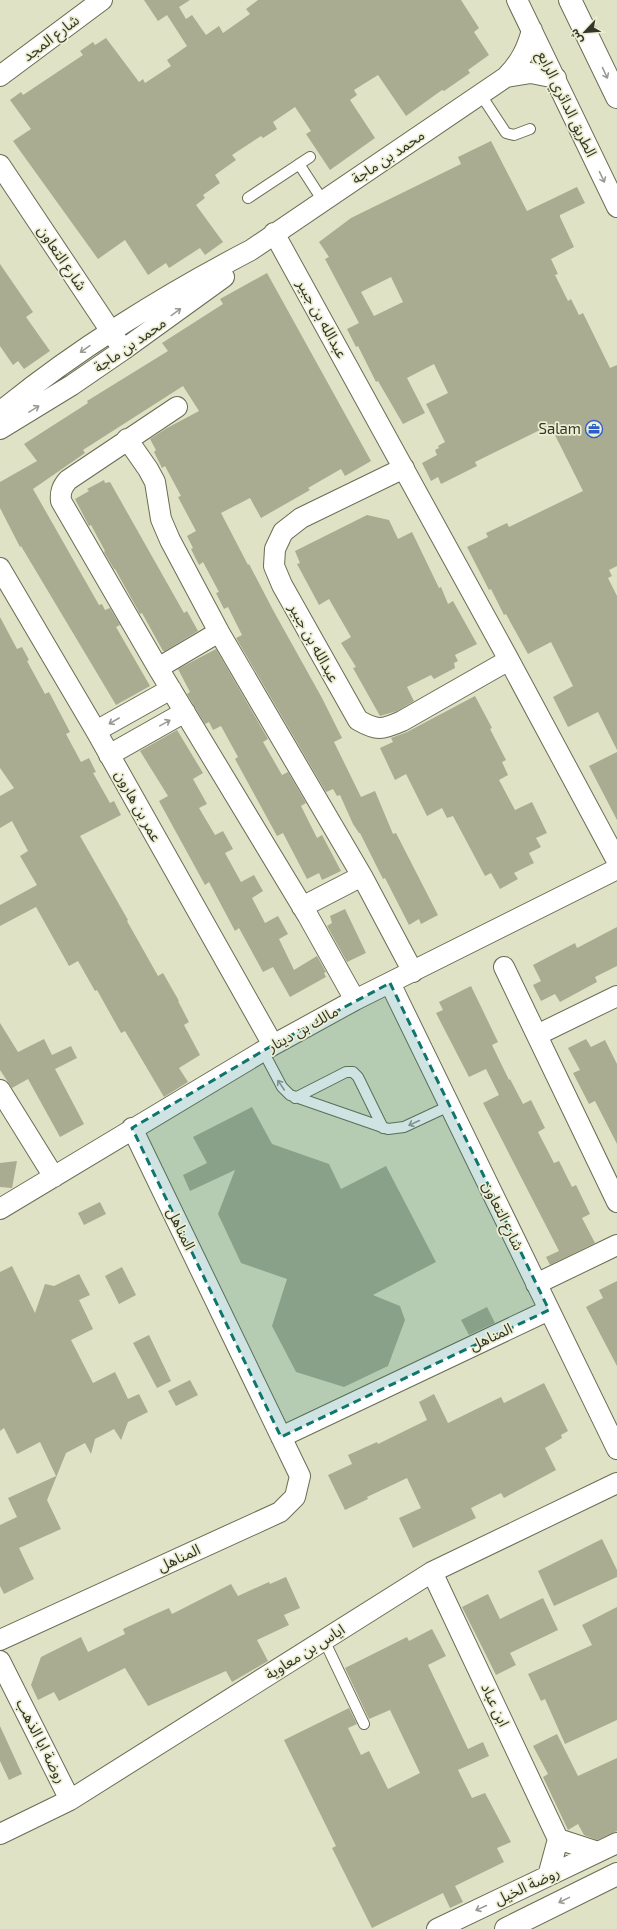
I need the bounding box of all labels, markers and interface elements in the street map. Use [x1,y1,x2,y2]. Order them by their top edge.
street label: شارع المجد [19,10,85,68]
north arrow [565,12,605,52]
text: ش [566,27,586,46]
street label: الطريق الدائري الرابع [531,48,601,161]
one-way arrow [602,66,609,78]
street label: محمد بن ماجة [348,125,428,188]
one-way arrow [599,170,606,182]
street label: شارع التعاون [31,221,91,296]
street label: عبدالله بن جبير [293,275,352,362]
one-way arrow [170,308,181,316]
street label: محمد بن ماجة [90,313,170,376]
one-way arrow [80,345,91,353]
one-way arrow [28,405,39,413]
place label: Salam [539,419,581,437]
office icon: Salam [584,419,604,439]
street label: عبدالله بن جبير [285,599,344,686]
one-way arrow [108,718,120,726]
one-way arrow [159,718,171,726]
street label: عمر بن هارون [111,766,166,845]
street label: مالك بن دينار [263,1001,342,1056]
one-way arrow [277,1080,285,1091]
one-way arrow [408,1120,420,1127]
street label: شارع التعاون [476,1178,528,1255]
street label: المناهل [163,1204,200,1253]
street label: المناهل [466,1318,515,1355]
street label: المناهل [154,1539,203,1576]
street label: اياس بن معاوية [261,1619,348,1684]
street label: ابن عباد [477,1680,514,1730]
street label: روضة ابا الذهب [12,1695,71,1786]
street label: روضة الخيل [491,1862,563,1909]
one-way arrow [559,1897,571,1904]
one-way arrow [475,1905,487,1912]

